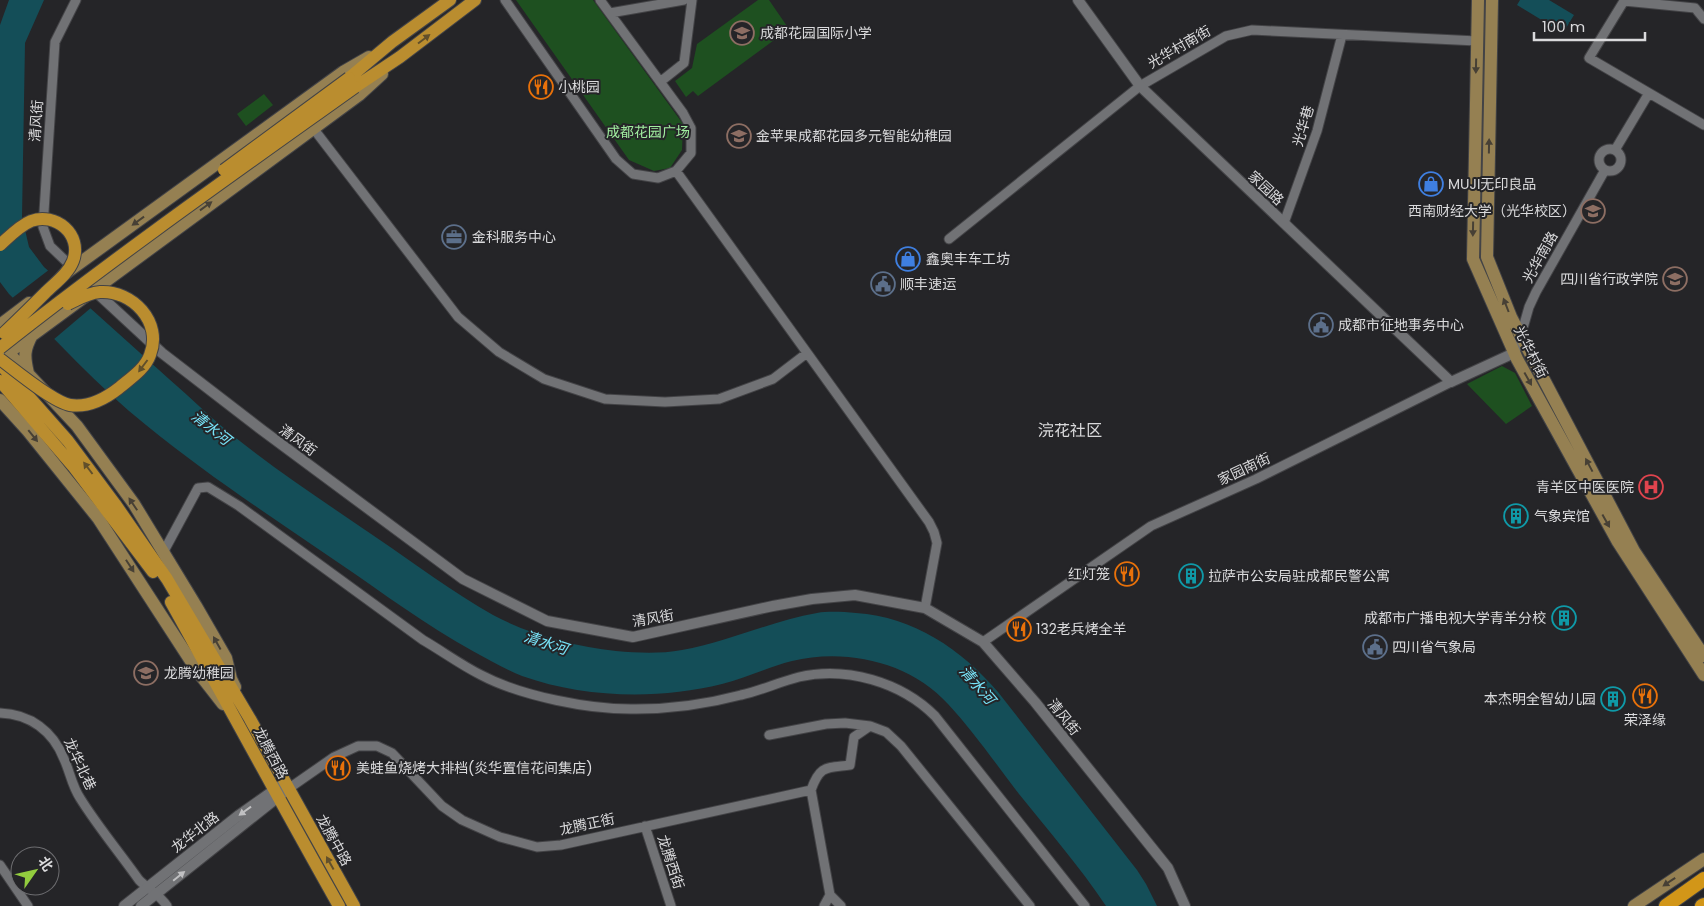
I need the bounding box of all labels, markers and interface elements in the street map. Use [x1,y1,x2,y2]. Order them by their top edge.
scale bar [1534,10,1645,42]
text: 100 m [1542,16,1585,37]
school or university icon: 成都花园国际小学 [729,20,755,46]
street label: 光华村南街 [1144,21,1214,73]
place label: 成都花园国际小学 [760,23,872,43]
one-way arrow [417,34,430,45]
one-way arrow [1472,58,1480,74]
restaurant icon: 小桃园 [528,74,554,100]
place label: 小桃园 [558,77,600,97]
street label: 清风街 [25,99,47,143]
street label: 光华巷 [1287,103,1319,149]
park label: 成都花园广场 [606,122,690,142]
school or university icon: 金苹果成都花园多元智能幼稚园 [726,123,752,149]
place label: 金苹果成都花园多元智能幼稚园 [756,126,952,146]
one-way arrow [1486,138,1494,154]
street label: 家园路 [1244,166,1288,210]
shop icon: MUJI无印良品 [1418,171,1444,197]
place label: MUJI无印良品 [1448,174,1536,194]
school or university icon: 西南财经大学（光华校区） [1580,198,1606,224]
one-way arrow [199,201,212,212]
place label: 西南财经大学（光华校区） [1408,201,1576,221]
one-way arrow [131,216,145,226]
one-way arrow [1469,221,1477,237]
office icon: 金科服务中心 [441,224,467,250]
place label: 金科服务中心 [472,227,556,247]
street label: 光华南路 [1518,228,1562,286]
shop icon: 鑫奥丰车工坊 [895,246,921,272]
place label: 鑫奥丰车工坊 [926,249,1010,269]
school or university icon: 四川省行政学院 [1662,266,1688,292]
place label: 四川省行政学院 [1560,269,1658,289]
public building icon: 顺丰速运 [870,271,896,297]
place label: 顺丰速运 [900,274,956,294]
one-way arrow [1502,297,1510,312]
public building icon: 成都市征地事务中心 [1308,312,1334,338]
place label: 成都市征地事务中心 [1338,315,1464,335]
street label: 光华村街 [1509,323,1553,381]
one-way arrow [138,359,148,373]
one-way arrow [1523,373,1532,386]
water label: 清水河 [187,405,238,452]
district label: 浣花社区 [1038,419,1102,442]
street label: 清风街 [275,420,321,460]
one-way arrow [27,429,38,442]
street label: 家园南街 [1214,448,1274,490]
one-way arrow [1585,458,1593,472]
one-way arrow [83,462,94,475]
hospital icon: 青羊区中医医院 [1638,474,1664,500]
place label: 青羊区中医医院 [1536,477,1634,497]
one-way arrow [128,497,138,510]
building icon: 气象宾馆 [1503,503,1529,529]
place label: 气象宾馆 [1534,506,1590,526]
one-way arrow [1602,515,1611,528]
one-way arrow [125,559,135,573]
restaurant icon: 红灯笼 [1114,561,1140,587]
building icon: 拉萨市公安局驻成都民警公寓 [1178,563,1204,589]
place label: 红灯笼 [1068,564,1110,584]
place label: 拉萨市公安局驻成都民警公寓 [1208,566,1390,586]
street label: 清风街 [631,605,675,631]
building icon: 成都市广播电视大学青羊分校 [1551,605,1577,631]
place label: 成都市广播电视大学青羊分校 [1364,608,1546,628]
restaurant icon: 132老兵烤全羊 [1006,616,1032,642]
place label: 132老兵烤全羊 [1036,619,1127,639]
water label: 清水河 [522,626,574,660]
public building icon: 四川省气象局 [1362,634,1388,660]
one-way arrow [213,636,222,649]
place label: 四川省气象局 [1392,637,1476,657]
school or university icon: 龙腾幼稚园 [133,660,159,686]
water label: 清水河 [955,661,1002,711]
place label: 龙腾幼稚园 [164,663,234,683]
restaurant icon: 荣泽缘 [1632,683,1658,709]
building icon: 本杰明全智幼儿园 [1600,686,1626,712]
place label: 本杰明全智幼儿园 [1484,689,1596,709]
street label: 清风街 [1043,694,1085,740]
place label: 荣泽缘 [1624,710,1666,730]
street label: 龙腾西路 [249,724,293,782]
street label: 龙华北巷 [59,734,101,794]
restaurant icon: 美蛙鱼烧烤大排档(炎华置信花间集店) [325,755,351,781]
place label: 美蛙鱼烧烤大排档(炎华置信花间集店) [356,758,593,778]
one-way arrow [239,806,252,816]
street label: 龙华北路 [167,807,223,857]
street label: 龙腾正街 [558,808,616,840]
street label: 龙腾中路 [312,811,356,869]
street label: 龙腾西街 [653,832,689,892]
north arrow [10,846,60,896]
text: 北 [34,852,58,875]
one-way arrow [326,857,335,870]
one-way arrow [172,871,185,882]
one-way arrow [1662,877,1676,887]

